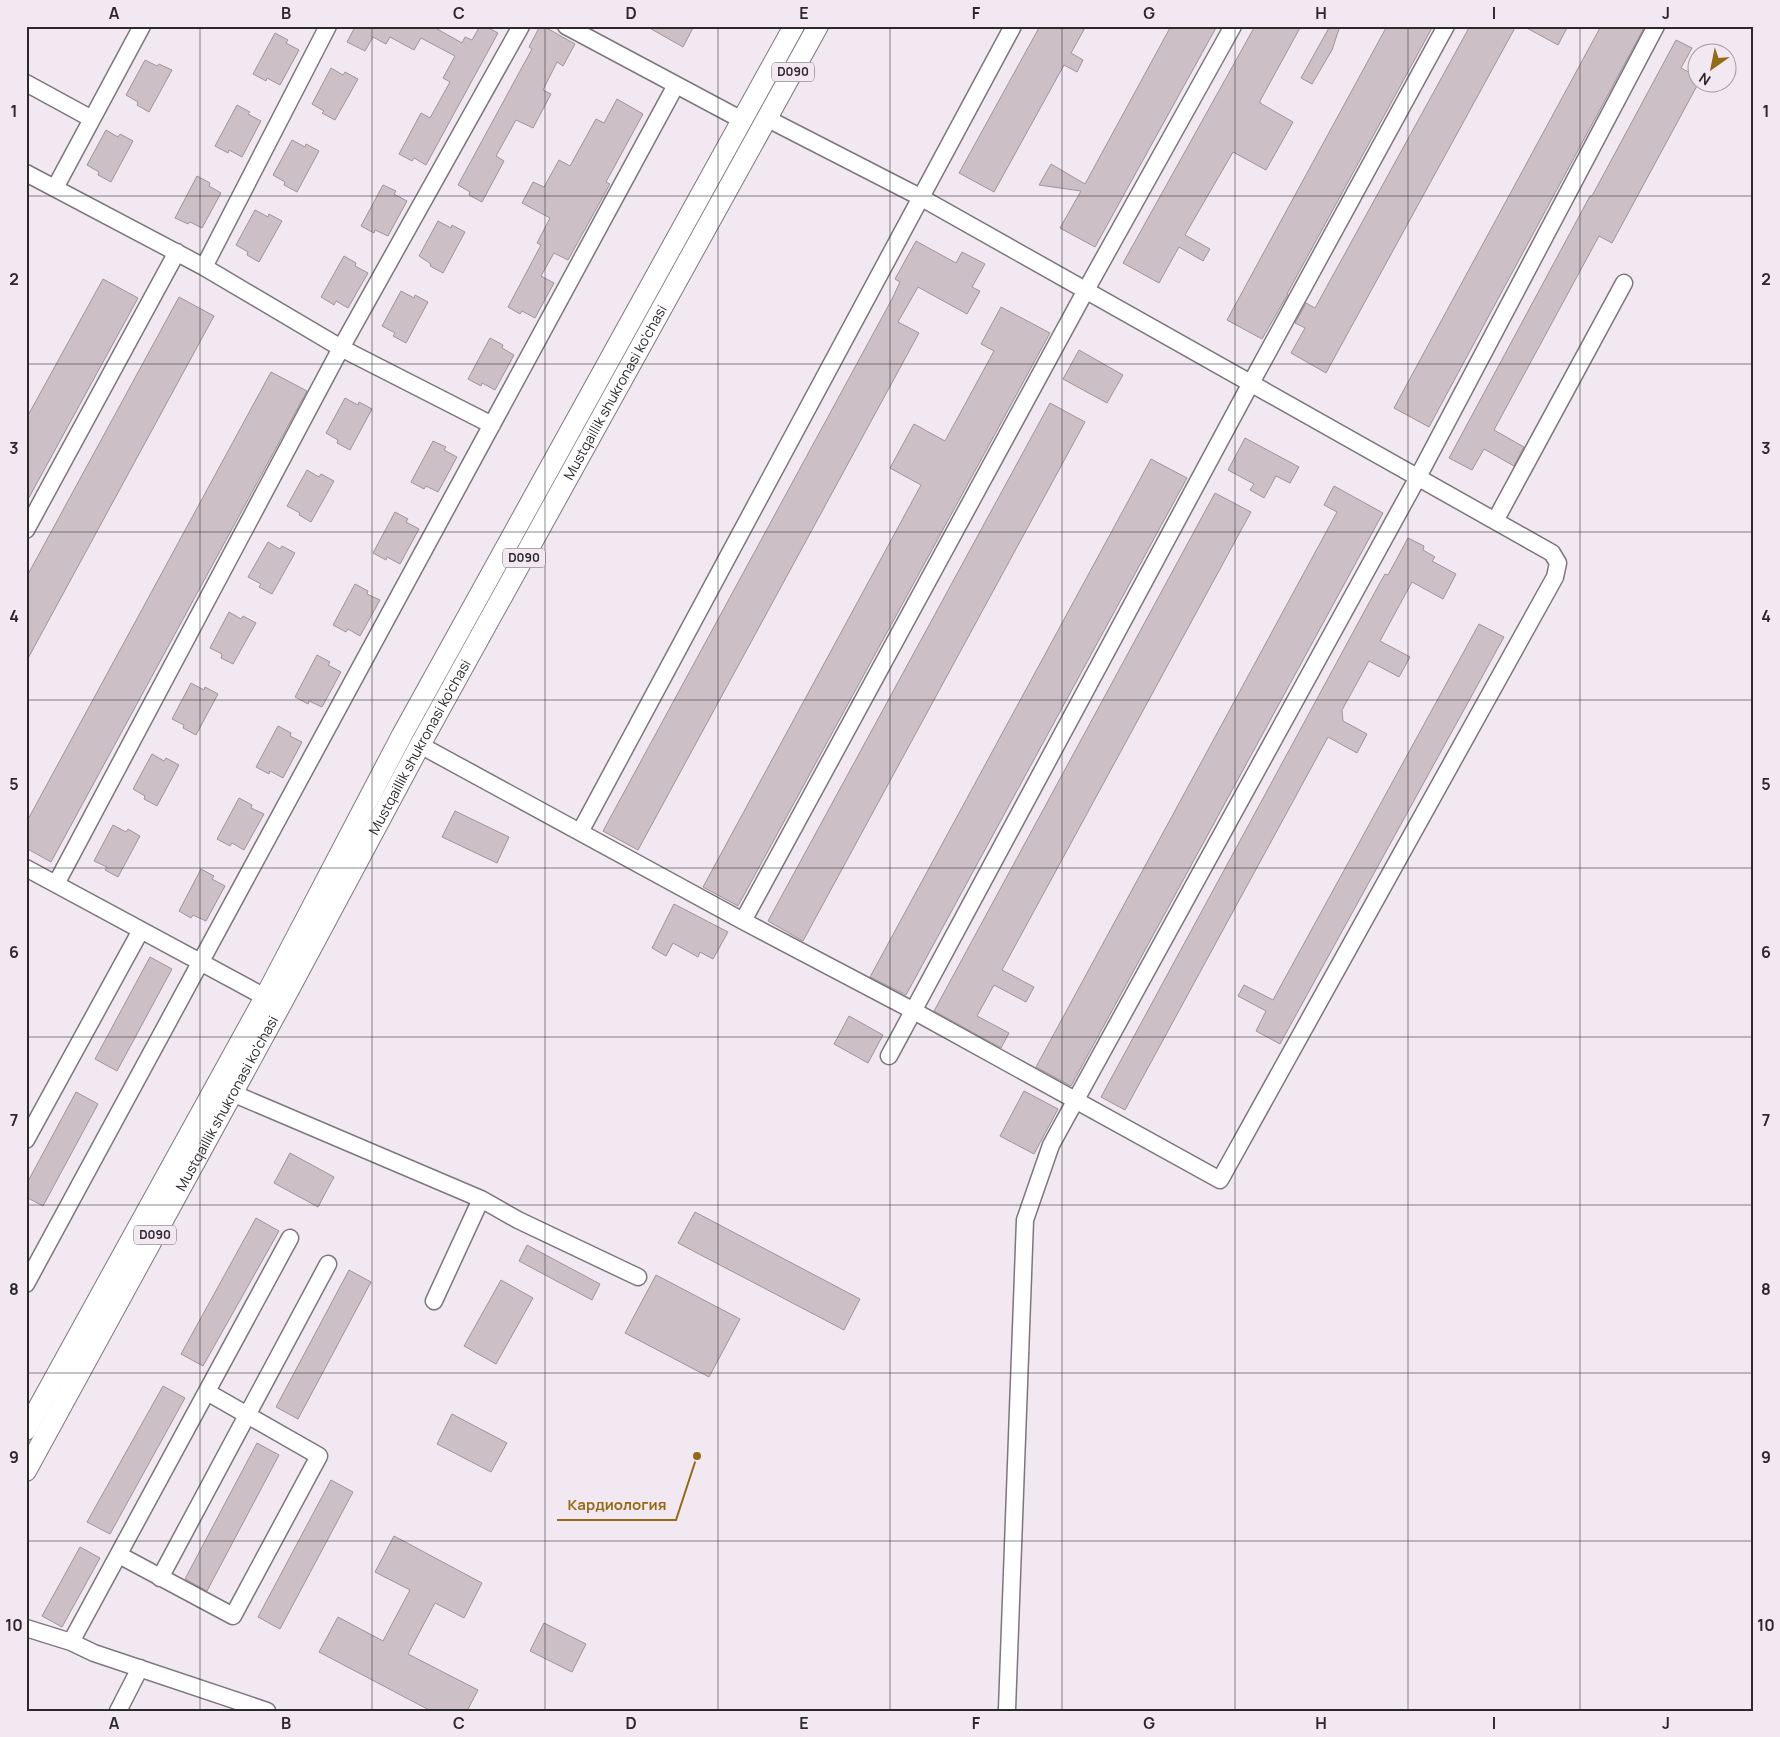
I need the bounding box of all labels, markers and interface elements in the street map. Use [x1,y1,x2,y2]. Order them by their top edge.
text: A [109,2,120,24]
text: B [281,2,291,24]
text: C [453,2,465,24]
text: D [625,2,637,24]
text: E [799,2,809,24]
text: F [972,2,981,24]
text: G [1143,2,1155,24]
text: H [1315,2,1327,24]
text: I [1492,2,1496,24]
text: J [1662,2,1670,24]
north arrow [1688,42,1738,92]
road number: D090 [772,62,814,82]
text: N [1695,69,1714,90]
text: 1 [10,100,18,122]
text: 1 [1762,100,1770,122]
text: 2 [9,268,19,290]
text: 2 [1761,268,1771,290]
street label: Mustqaillik shukronasi ko'chasi [559,301,671,483]
text: 3 [9,437,19,459]
text: 3 [1761,437,1771,459]
road number: D090 [503,548,545,568]
text: 4 [9,605,19,627]
text: 4 [1761,605,1771,627]
street label: Mustqaillik shukronasi ko'chasi [364,656,475,838]
text: 5 [9,773,19,795]
text: 5 [1761,773,1771,795]
text: 6 [9,941,19,963]
text: 6 [1761,941,1771,963]
street label: Mustqaillik shukronasi ko'chasi [171,1012,282,1194]
text: 7 [10,1109,18,1131]
text: 7 [1762,1109,1770,1131]
road number: D090 [134,1226,176,1244]
text: 8 [9,1278,19,1300]
text: 8 [1761,1278,1771,1300]
text: 9 [9,1446,19,1468]
text: 9 [1761,1446,1771,1468]
callout: Кардиология [557,1490,676,1520]
text: Кардиология [568,1494,666,1515]
text: 10 [5,1614,23,1636]
text: 10 [1757,1614,1775,1636]
text: A [109,1712,120,1734]
text: B [281,1712,291,1734]
text: C [453,1712,465,1734]
text: D [625,1712,637,1734]
text: E [799,1712,809,1734]
text: F [972,1712,981,1734]
text: G [1143,1712,1155,1734]
text: H [1315,1712,1327,1734]
text: I [1492,1712,1496,1734]
text: J [1662,1712,1670,1734]

